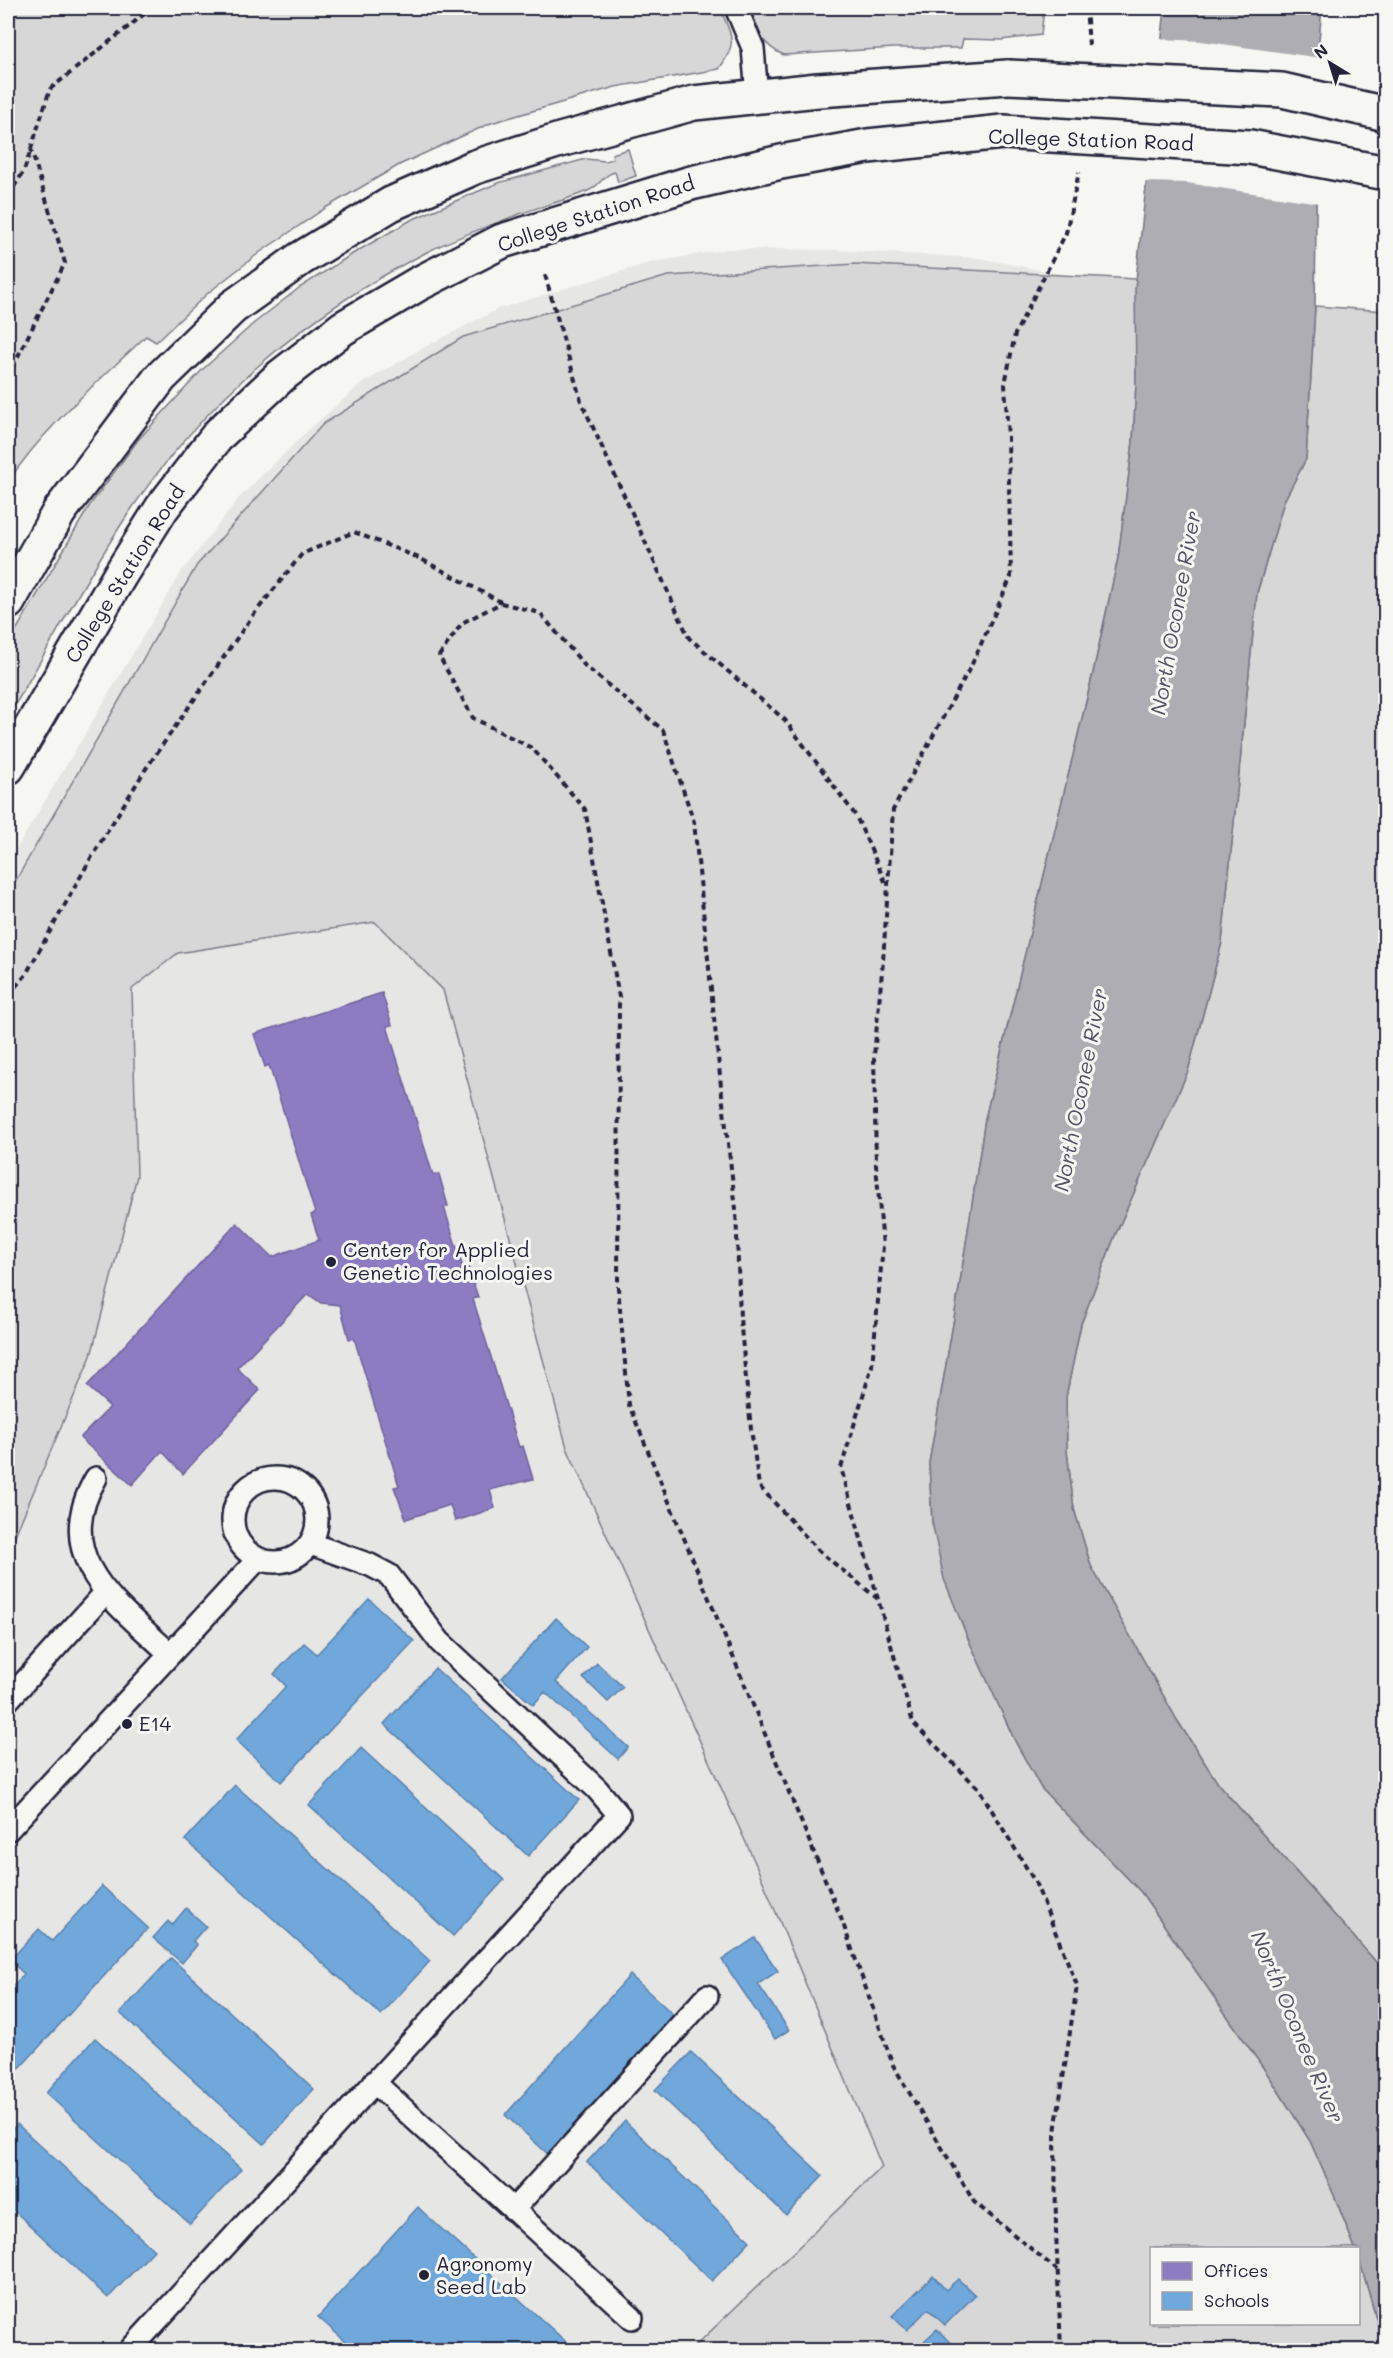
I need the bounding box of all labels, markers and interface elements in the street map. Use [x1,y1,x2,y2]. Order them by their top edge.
north arrow [1300,33,1360,93]
text: N [1309,39,1332,63]
street label: College Station Road [988,122,1194,156]
street label: College Station Road [494,169,697,257]
street label: College Station Road [59,479,190,668]
water label: North Oconee River [1143,509,1206,717]
water label: North Oconee River [1047,986,1112,1194]
place label: Center for Applied Genetic Technologies [343,1236,553,1285]
marker: Center for Applied Genetic Technologies [324,1255,338,1269]
place label: E14 [139,1710,171,1736]
marker: E14 [120,1717,134,1731]
water label: North Oconee River [1246,1926,1351,2127]
legend [1150,2247,1360,2325]
place label: Agronomy Seed Lab [436,2250,533,2299]
text: Offices [1204,2258,1268,2282]
marker: Agronomy Seed Lab [417,2268,431,2282]
text: Schools [1204,2288,1269,2312]

